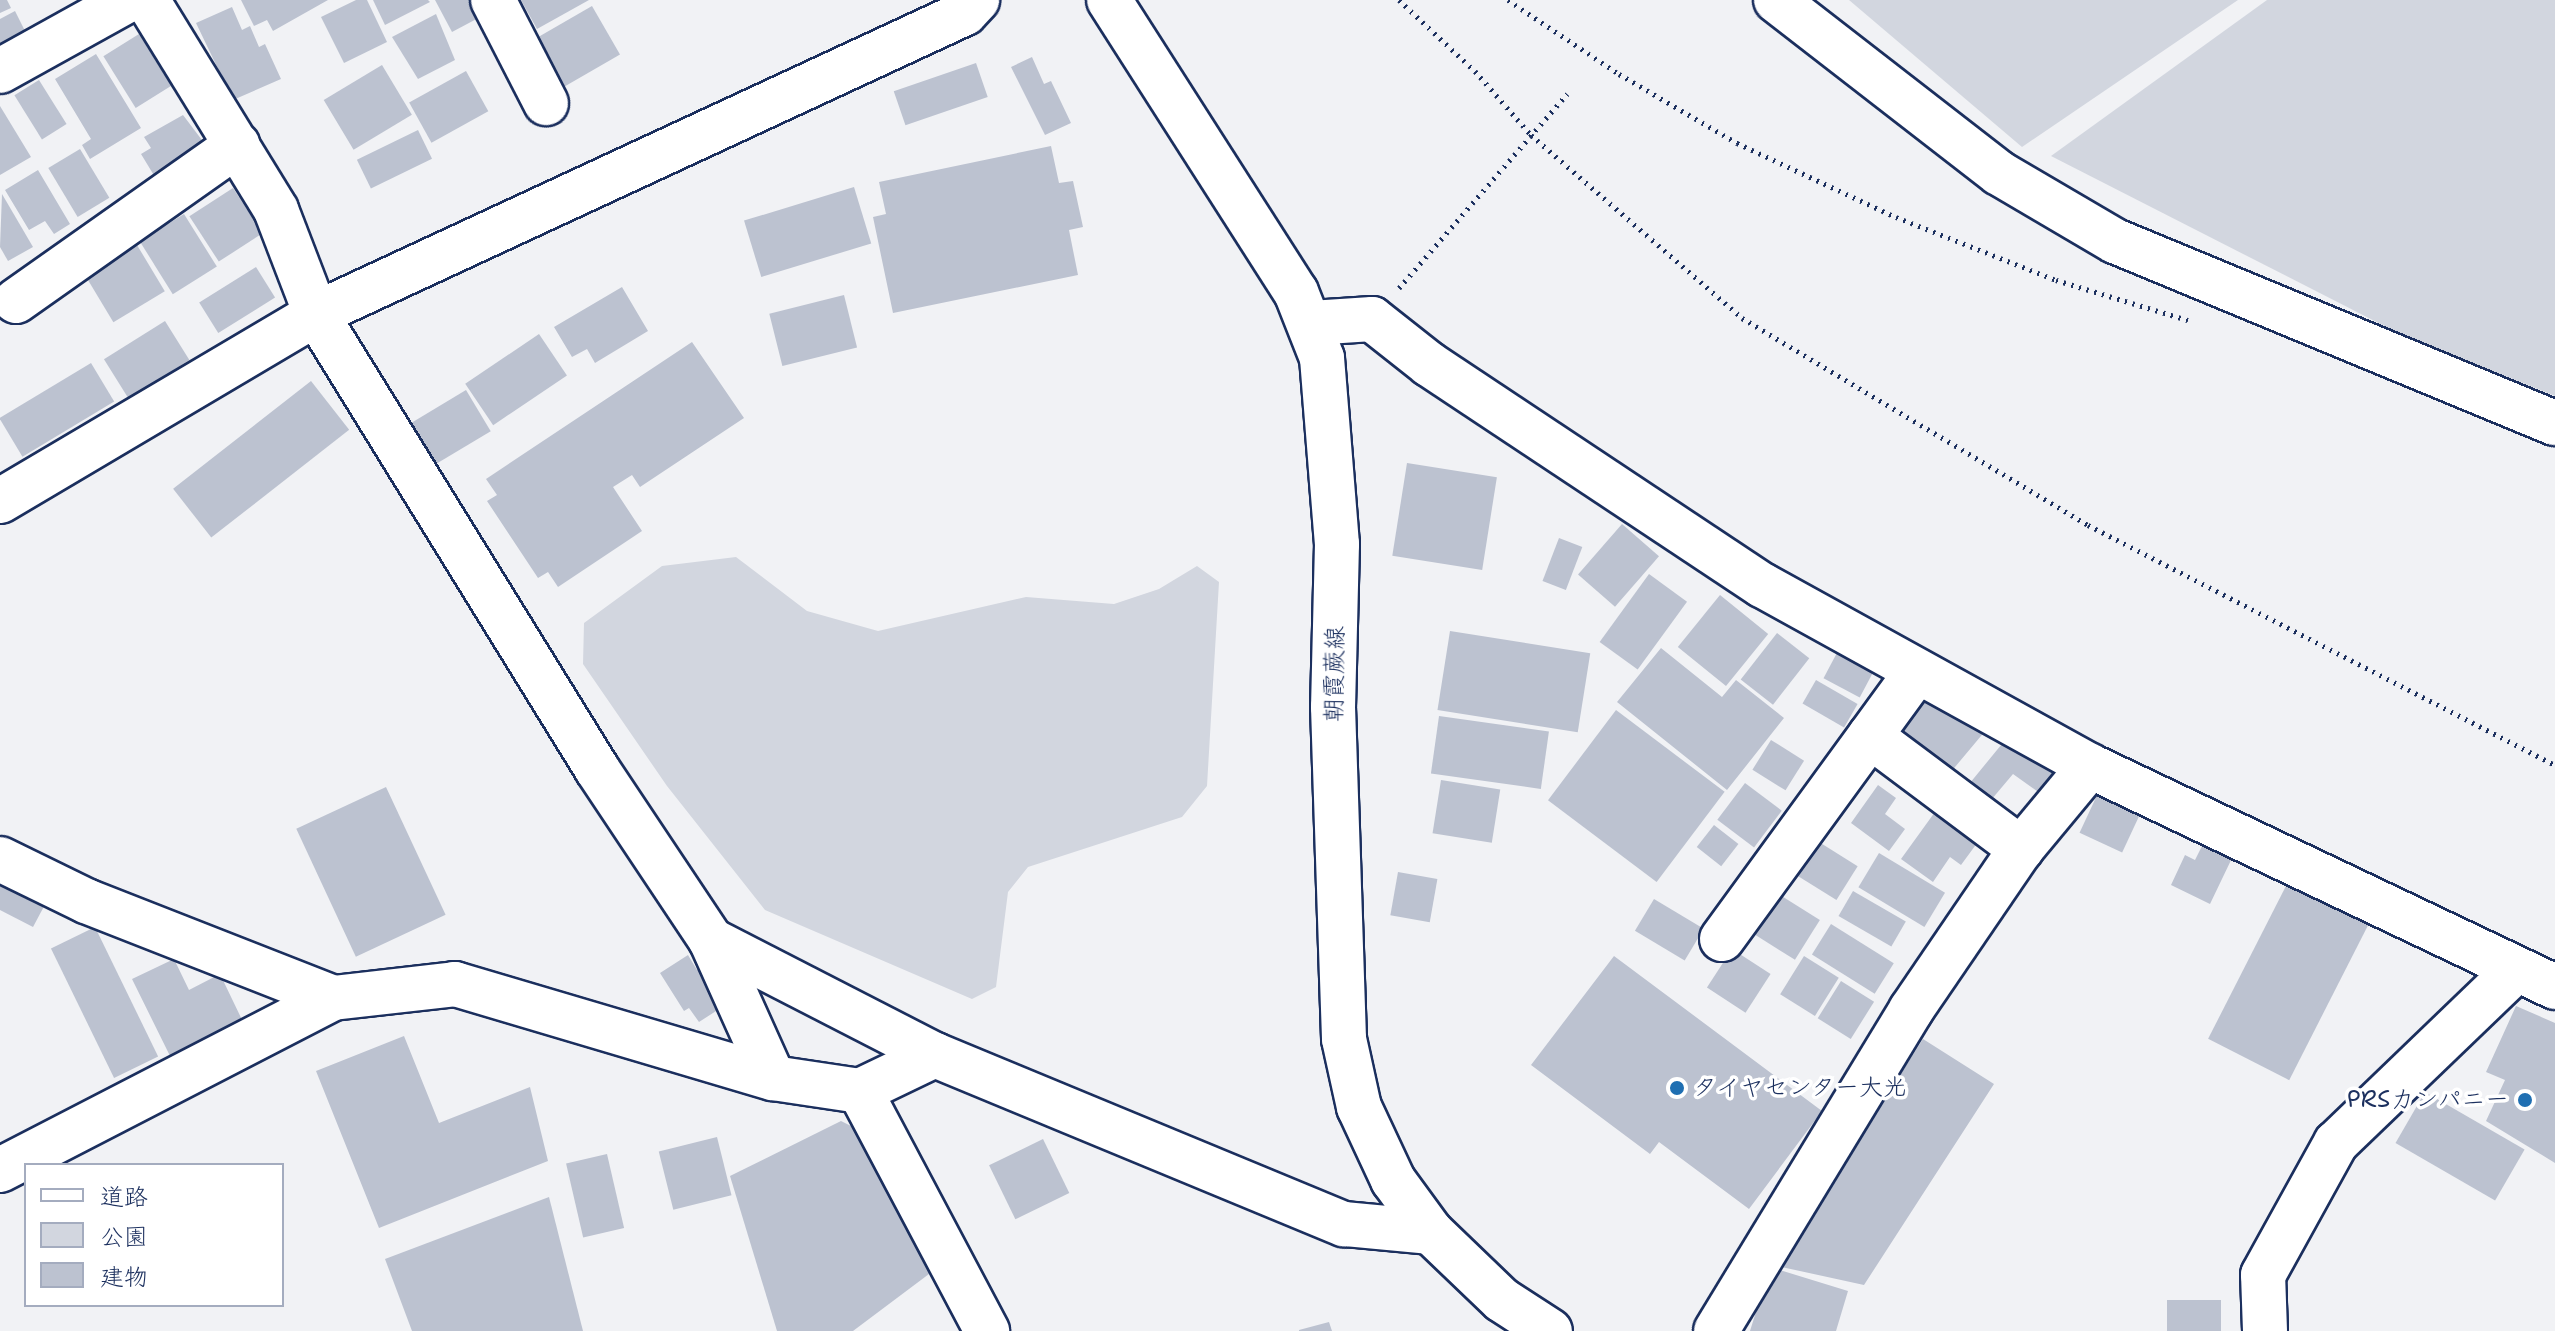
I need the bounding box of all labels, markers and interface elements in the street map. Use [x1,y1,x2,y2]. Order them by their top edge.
street label: 朝霞蕨線 [1320,626,1350,722]
place label: タイヤセンター大光 [1693,1074,1909,1102]
marker: タイヤセンター大光 [1668,1079,1686,1097]
place label: PRSカンパニー [2346,1086,2509,1114]
marker: PRSカンパニー [2516,1091,2534,1109]
legend [24,1163,284,1307]
text: 道路 [100,1181,148,1213]
text: 公園 [100,1221,148,1253]
text: 建物 [100,1261,148,1293]

